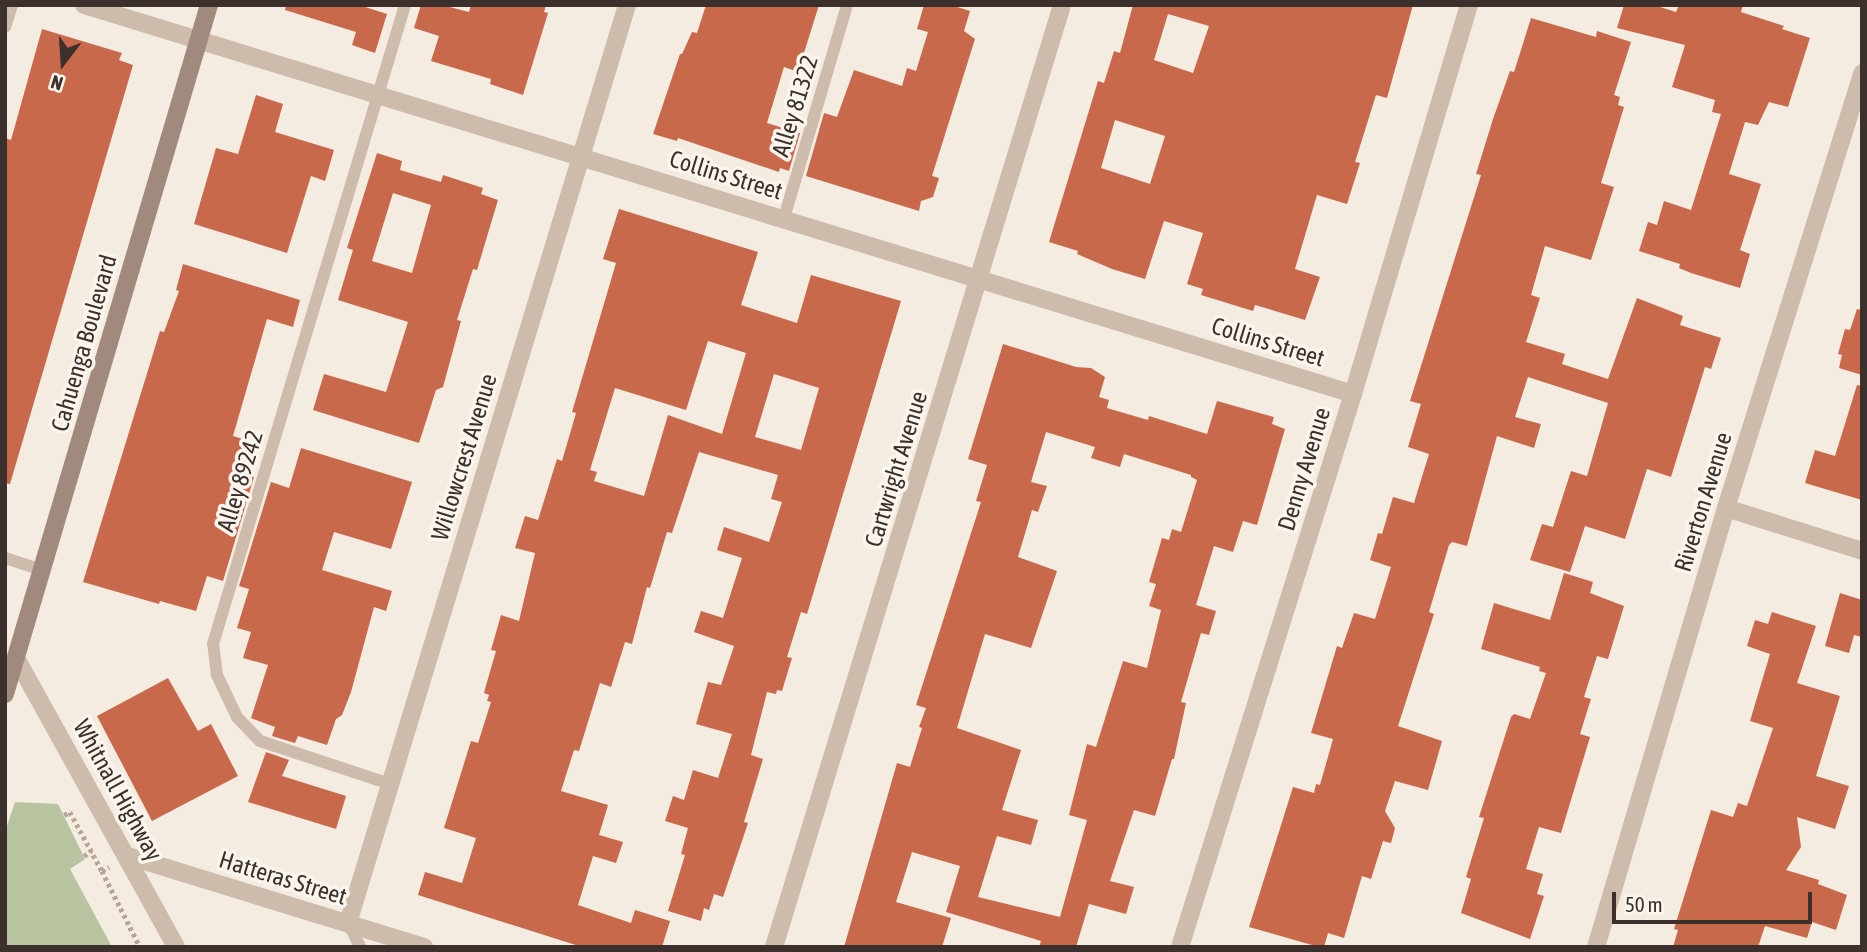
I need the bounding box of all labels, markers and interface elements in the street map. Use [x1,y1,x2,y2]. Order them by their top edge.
north arrow [28,28,98,98]
street label: Alley 81322 [766,52,824,160]
text: N [48,71,65,95]
street label: Collins Street [666,144,786,206]
street label: Cahuenga Boulevard [45,251,123,435]
street label: Collins Street [1208,311,1328,373]
street label: Willowcrest Avenue [425,370,503,544]
street label: Cartwright Avenue [859,388,933,550]
street label: Denny Avenue [1272,404,1336,534]
street label: Alley 89242 [211,427,269,535]
street label: Riverton Avenue [1668,429,1738,575]
street label: Whitnall Highway [67,714,169,866]
street label: Hatteras Street [216,845,350,911]
scale bar [1615,878,1814,922]
text: 50 m [1625,892,1663,916]

